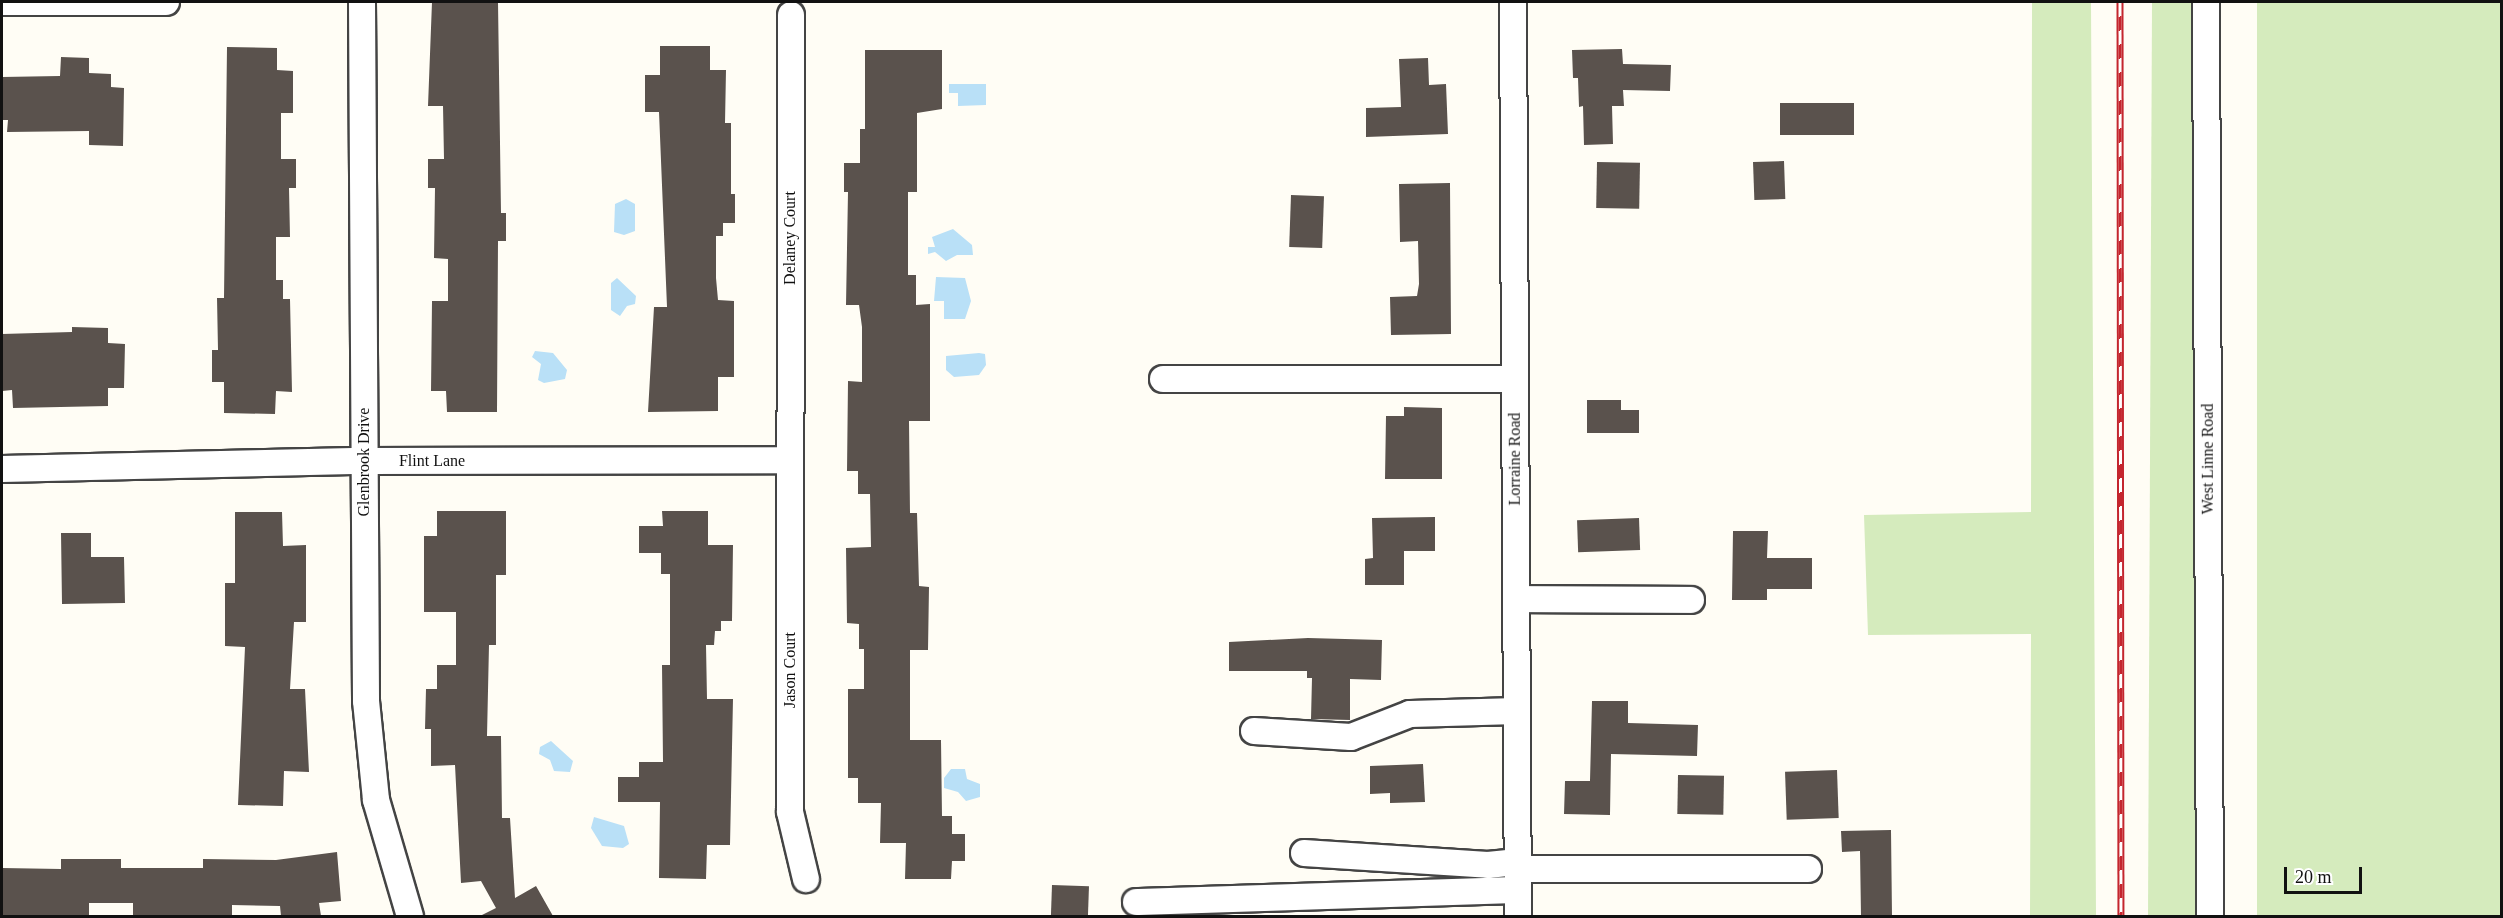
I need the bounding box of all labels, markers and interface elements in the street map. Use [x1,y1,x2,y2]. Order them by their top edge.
street label: Delaney Court [780,191,800,285]
street label: West Linne Road [2198,404,2218,514]
street label: Glenbrook Drive [354,408,374,516]
street label: Lorraine Road [1505,413,1525,505]
street label: Flint Lane [399,451,465,471]
street label: Jason Court [780,632,800,708]
scale bar [2287,855,2365,893]
text: 20 m [2295,867,2332,887]

